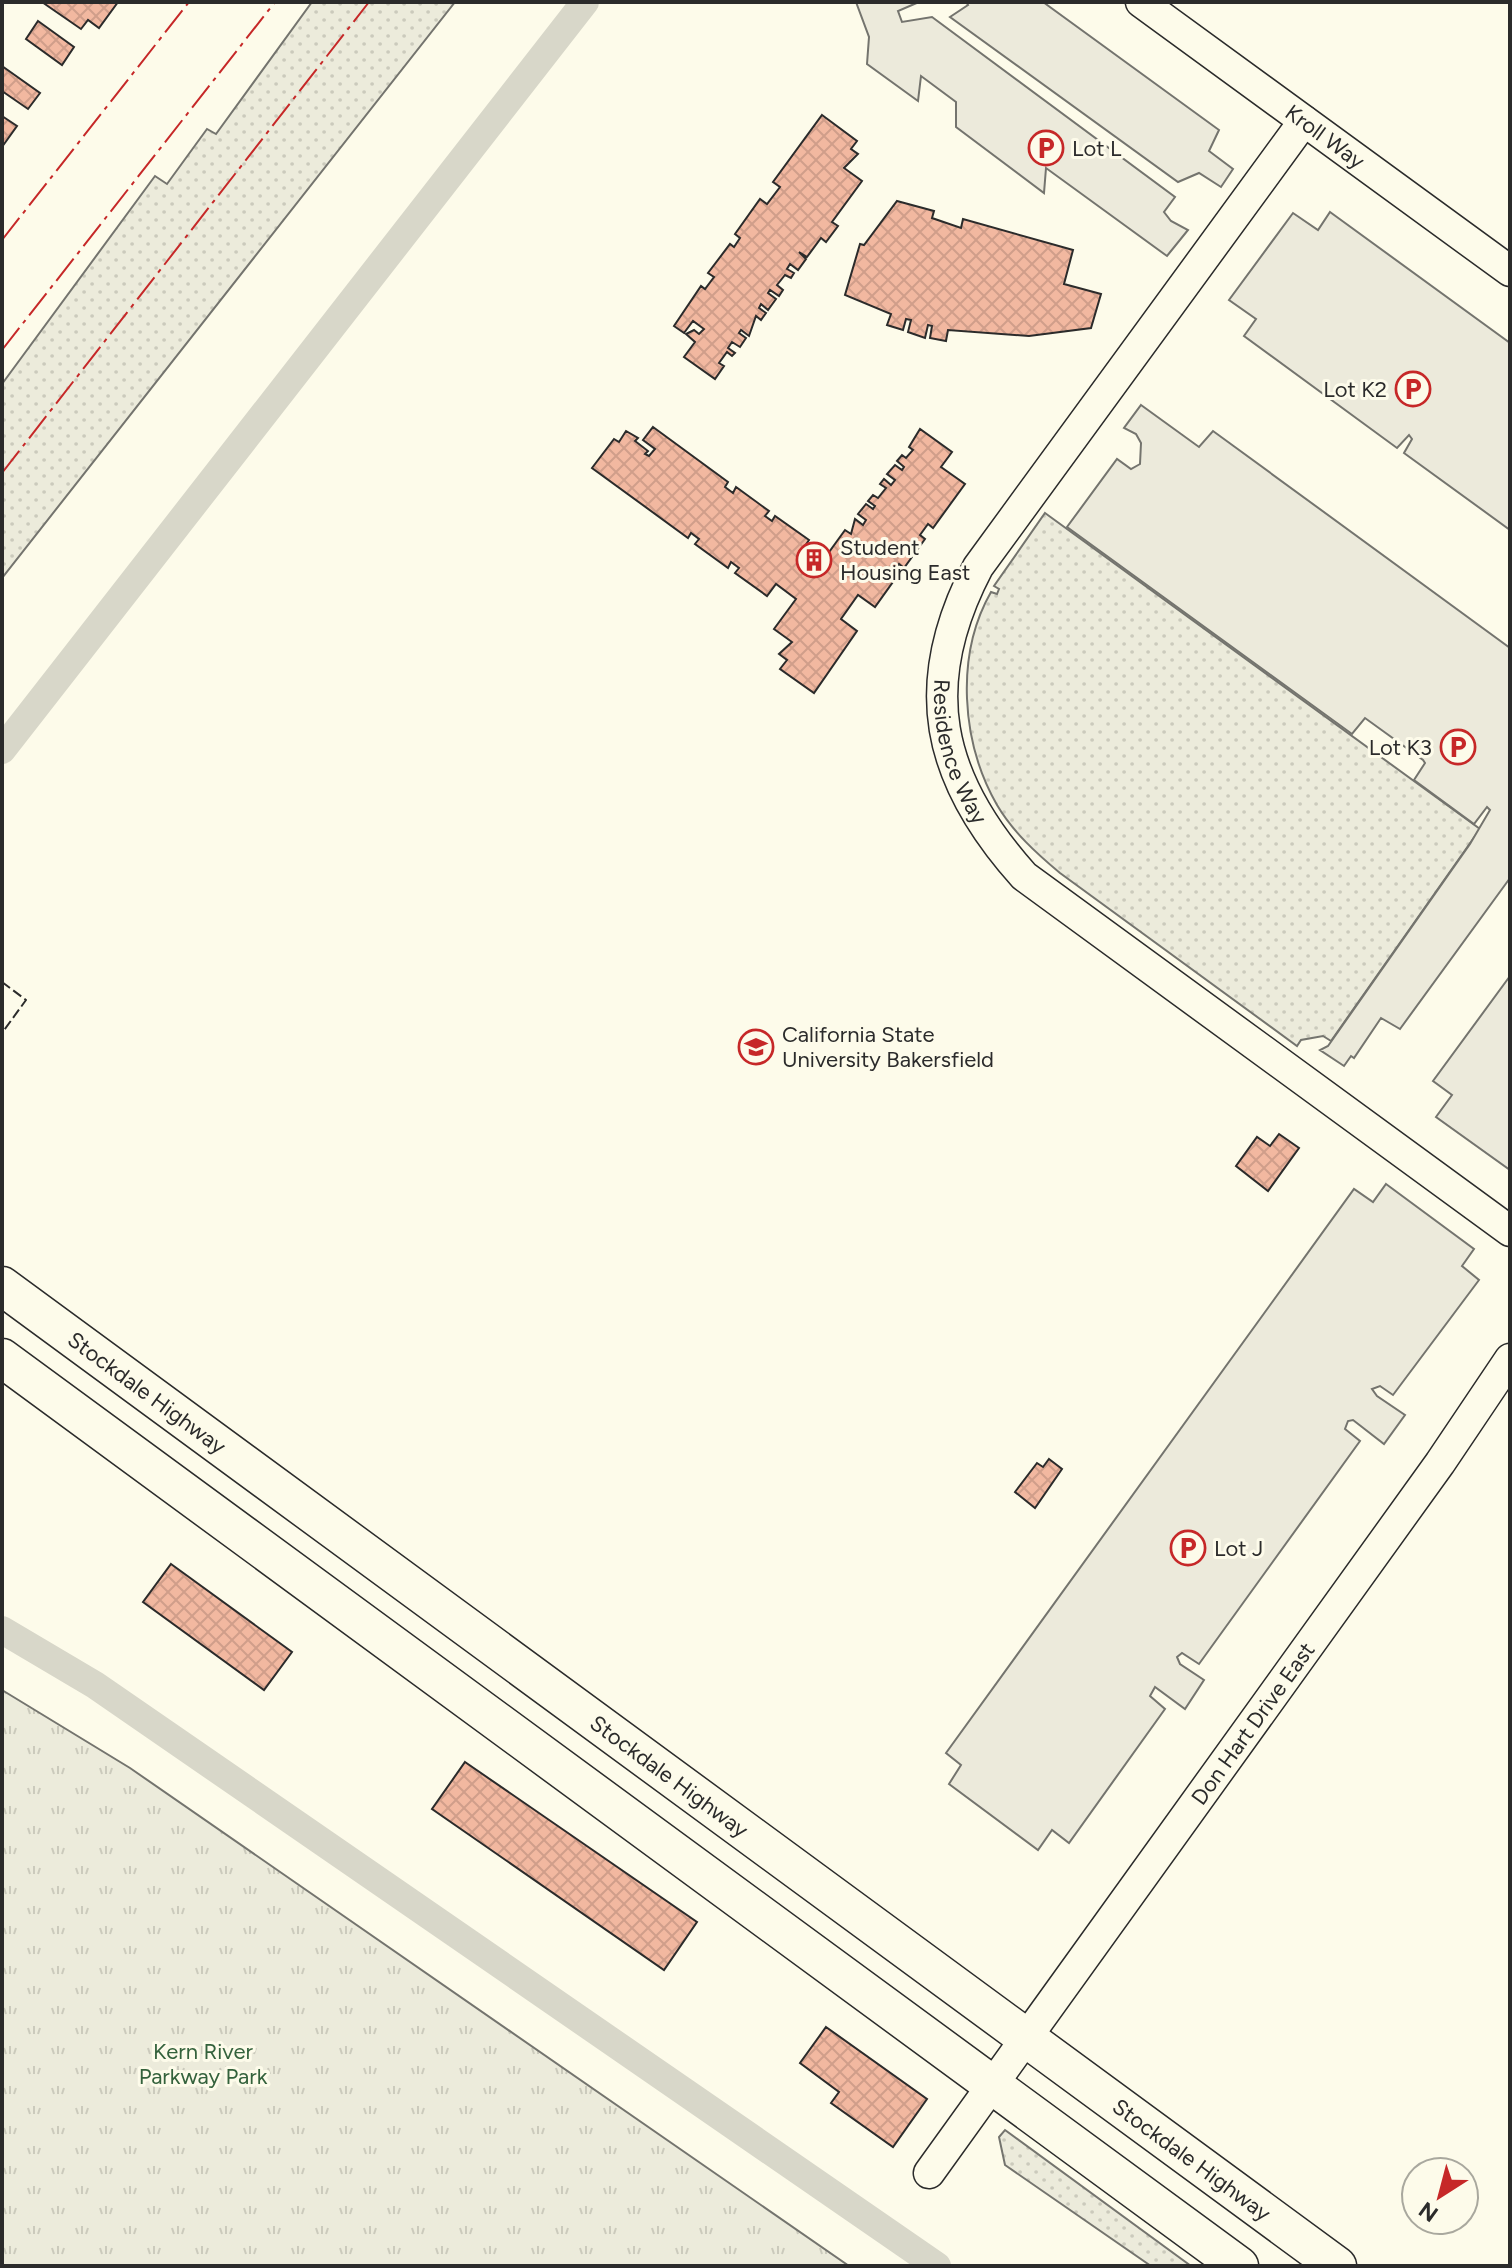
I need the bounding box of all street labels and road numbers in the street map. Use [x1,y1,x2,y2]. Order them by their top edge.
street label: Kroll Way [1280,99,1370,175]
street label: Residence Way [928,678,993,829]
street label: Stockdale Highway [62,1326,232,1460]
street label: Don Hart Drive East [1185,1637,1321,1810]
street label: Stockdale Highway [585,1709,754,1844]
street label: Stockdale Highway [1107,2093,1276,2227]

